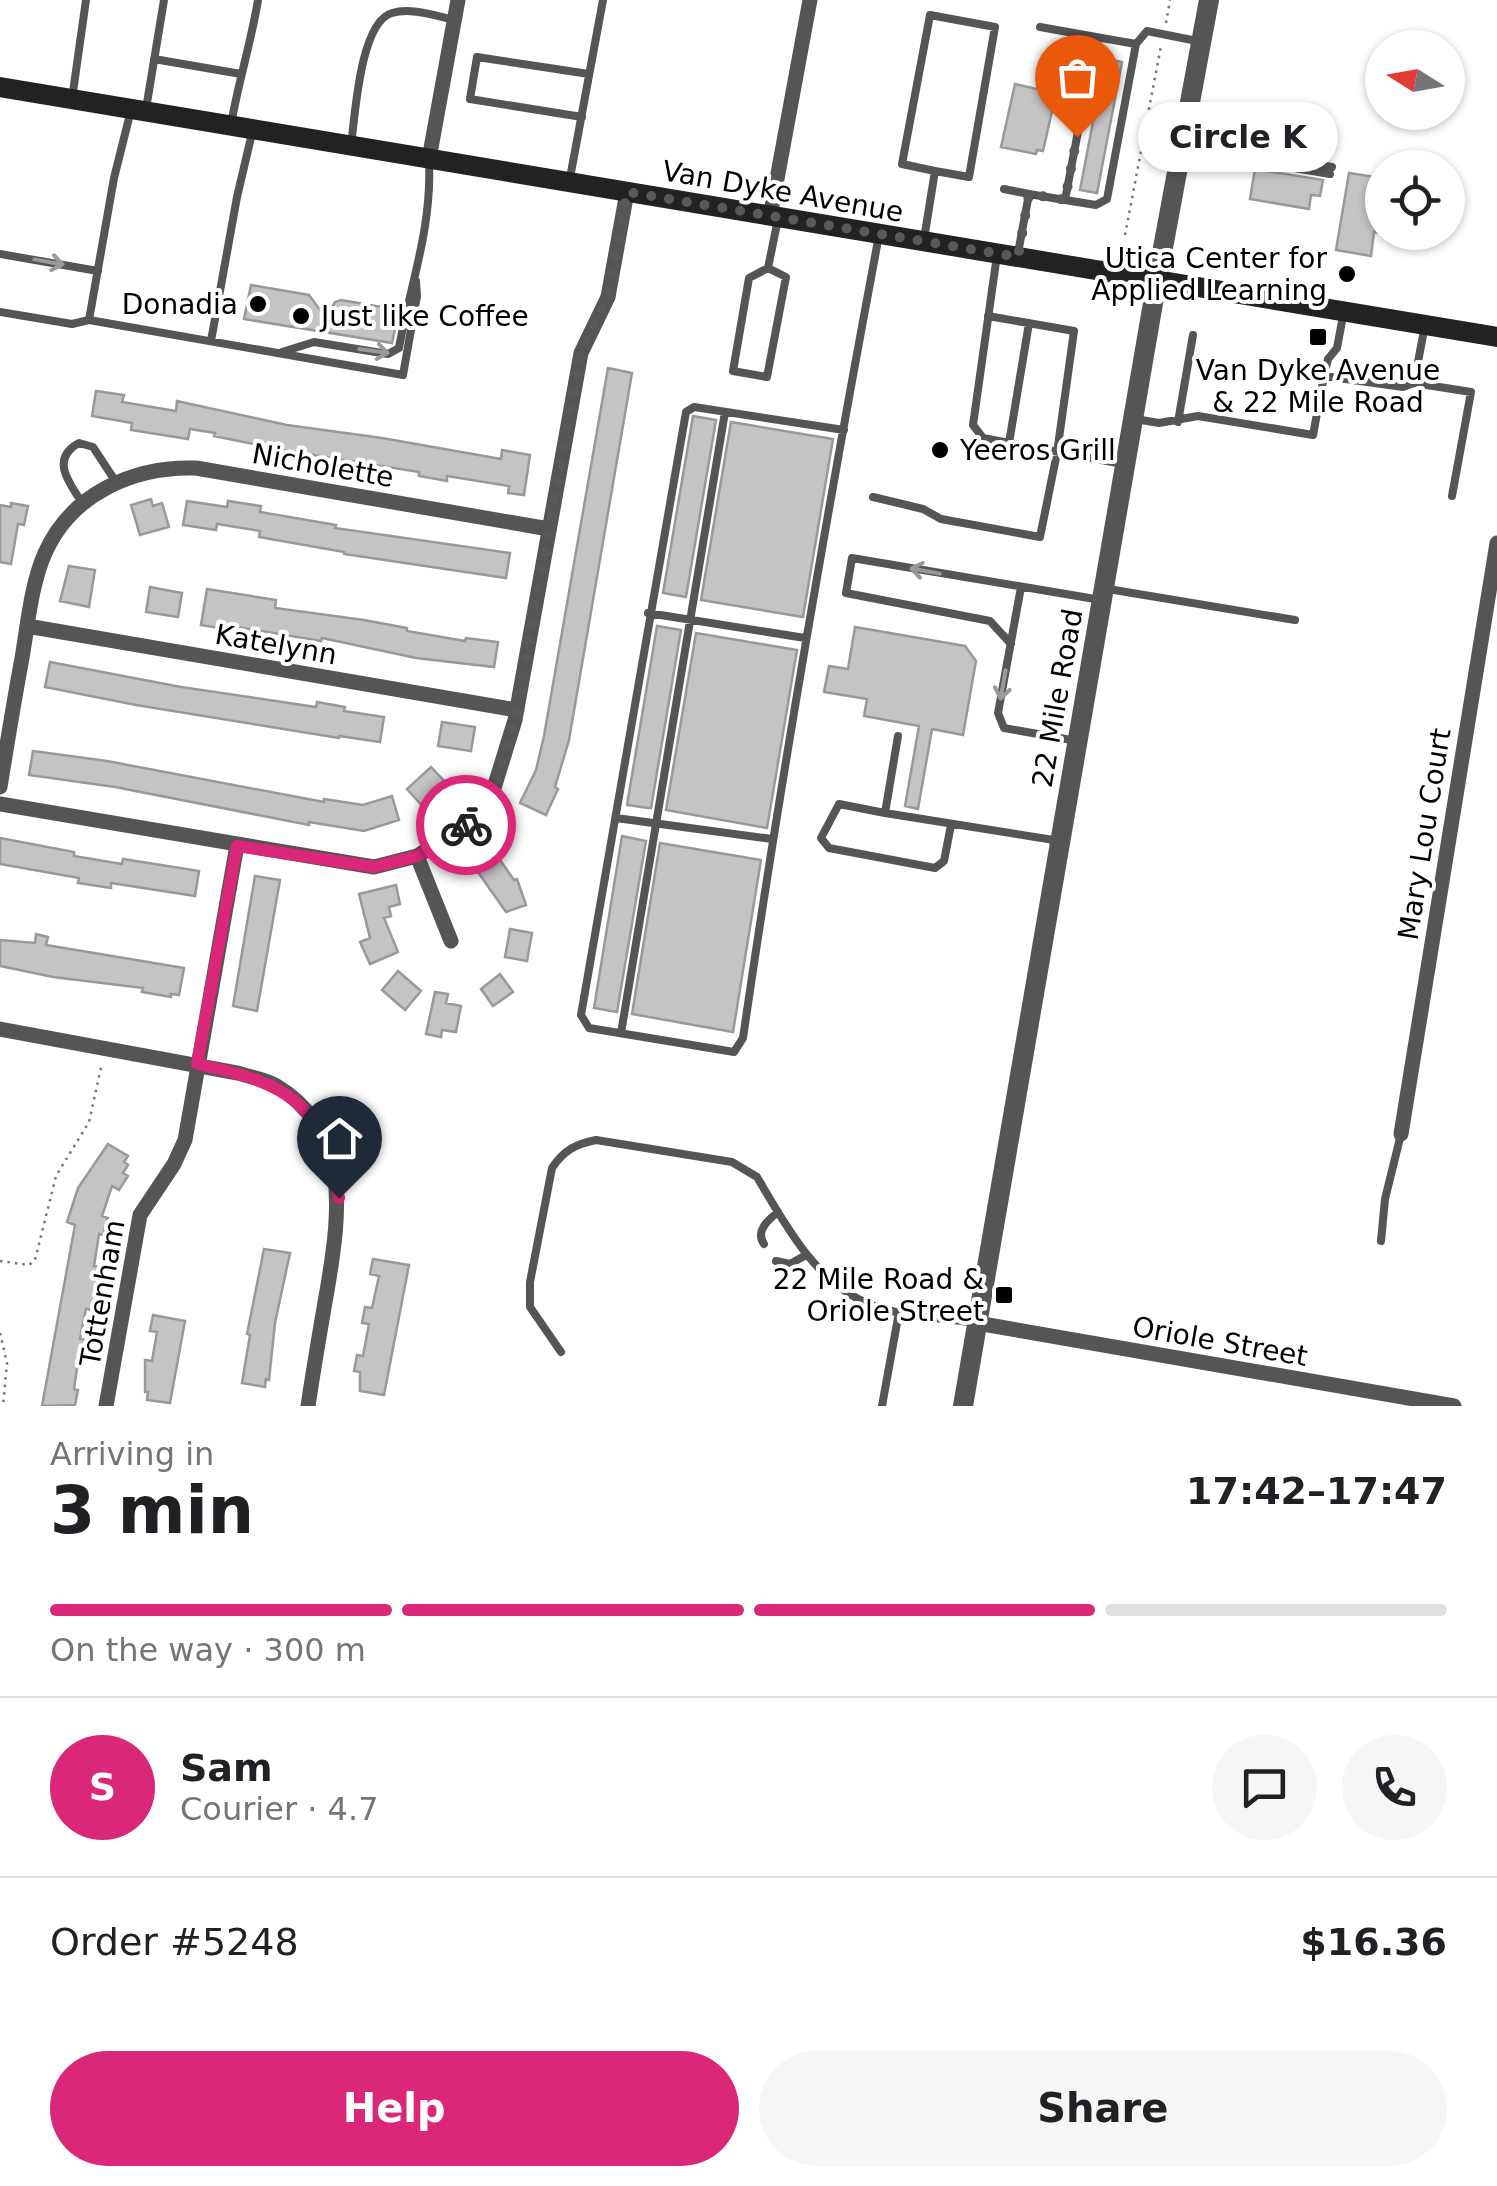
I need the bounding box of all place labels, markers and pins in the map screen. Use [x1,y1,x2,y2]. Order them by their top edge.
pin [1035,35,1120,138]
callout: Circle K [1137,102,1337,172]
place label: Utica Center for Applied Learning [1091,242,1327,307]
marker: Utica Center for Applied Learning [1336,263,1358,285]
place label: Donadia [122,288,238,321]
marker: Donadia [247,293,269,315]
place label: Just like Coffee [319,300,529,333]
marker: Just like Coffee [290,305,312,327]
marker: Van Dyke Avenue & 22 Mile Road [1307,326,1329,348]
place label: Van Dyke Avenue & 22 Mile Road [1196,354,1440,419]
place label: Yeeros Grill [959,434,1116,467]
marker: Yeeros Grill [929,439,951,461]
pin [297,1096,382,1199]
place label: 22 Mile Road & Oriole Street [773,1263,984,1328]
marker: 22 Mile Road & Oriole Street [993,1284,1015,1306]

